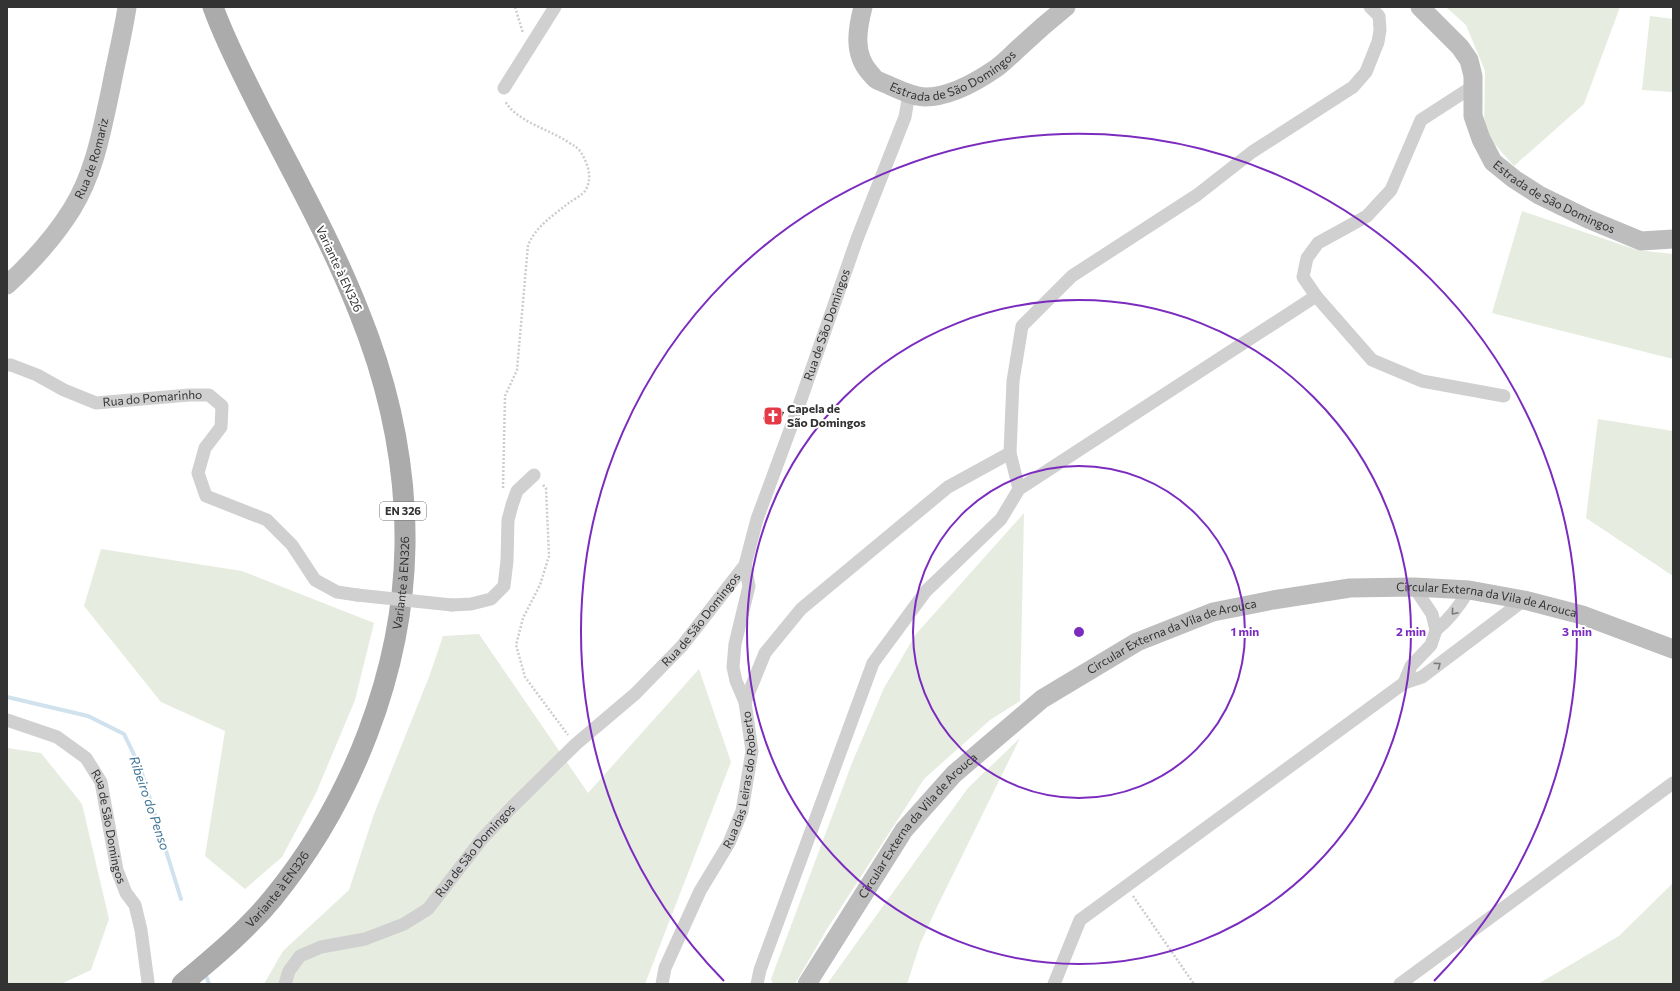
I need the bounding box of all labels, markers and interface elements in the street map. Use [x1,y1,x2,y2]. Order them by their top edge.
street label: Estrada de São Domingos [888,47,1018,103]
street label: Rua de Romariz [71,116,110,201]
street label: Estrada de São Domingos [1491,157,1617,235]
street label: Variante à EN326 [314,223,366,314]
street label: Rua de São Domingos [800,267,852,382]
street label: Rua do Pomarinho [102,387,202,408]
place label: Capela de São Domingos [787,401,866,429]
church icon: Capela de São Domingos [762,405,784,427]
road number: EN 326 [380,502,426,520]
street label: Variante à EN326 [389,536,411,631]
street label: Rua de São Domingos [658,569,743,669]
street label: Circular Externa da Vila de Arouca [1396,579,1579,619]
street label: Circular Externa da Vila de Arouca [1084,595,1258,676]
one-way arrow [1452,607,1459,614]
text: 1 min [1231,624,1259,638]
text: 2 min [1396,624,1426,638]
text: 3 min [1562,624,1592,638]
centre of rings [1072,625,1086,639]
one-way arrow [1433,663,1440,670]
street label: Rua das Leiras do Roberto [719,710,758,851]
street label: Circular Externa da Vila de Arouca [855,749,980,901]
water label: Ribeiro do Penso [126,754,174,853]
street label: Rua de São Domingos [89,766,130,885]
street label: Rua de São Domingos [432,801,517,900]
street label: Variante à EN326 [242,848,311,930]

